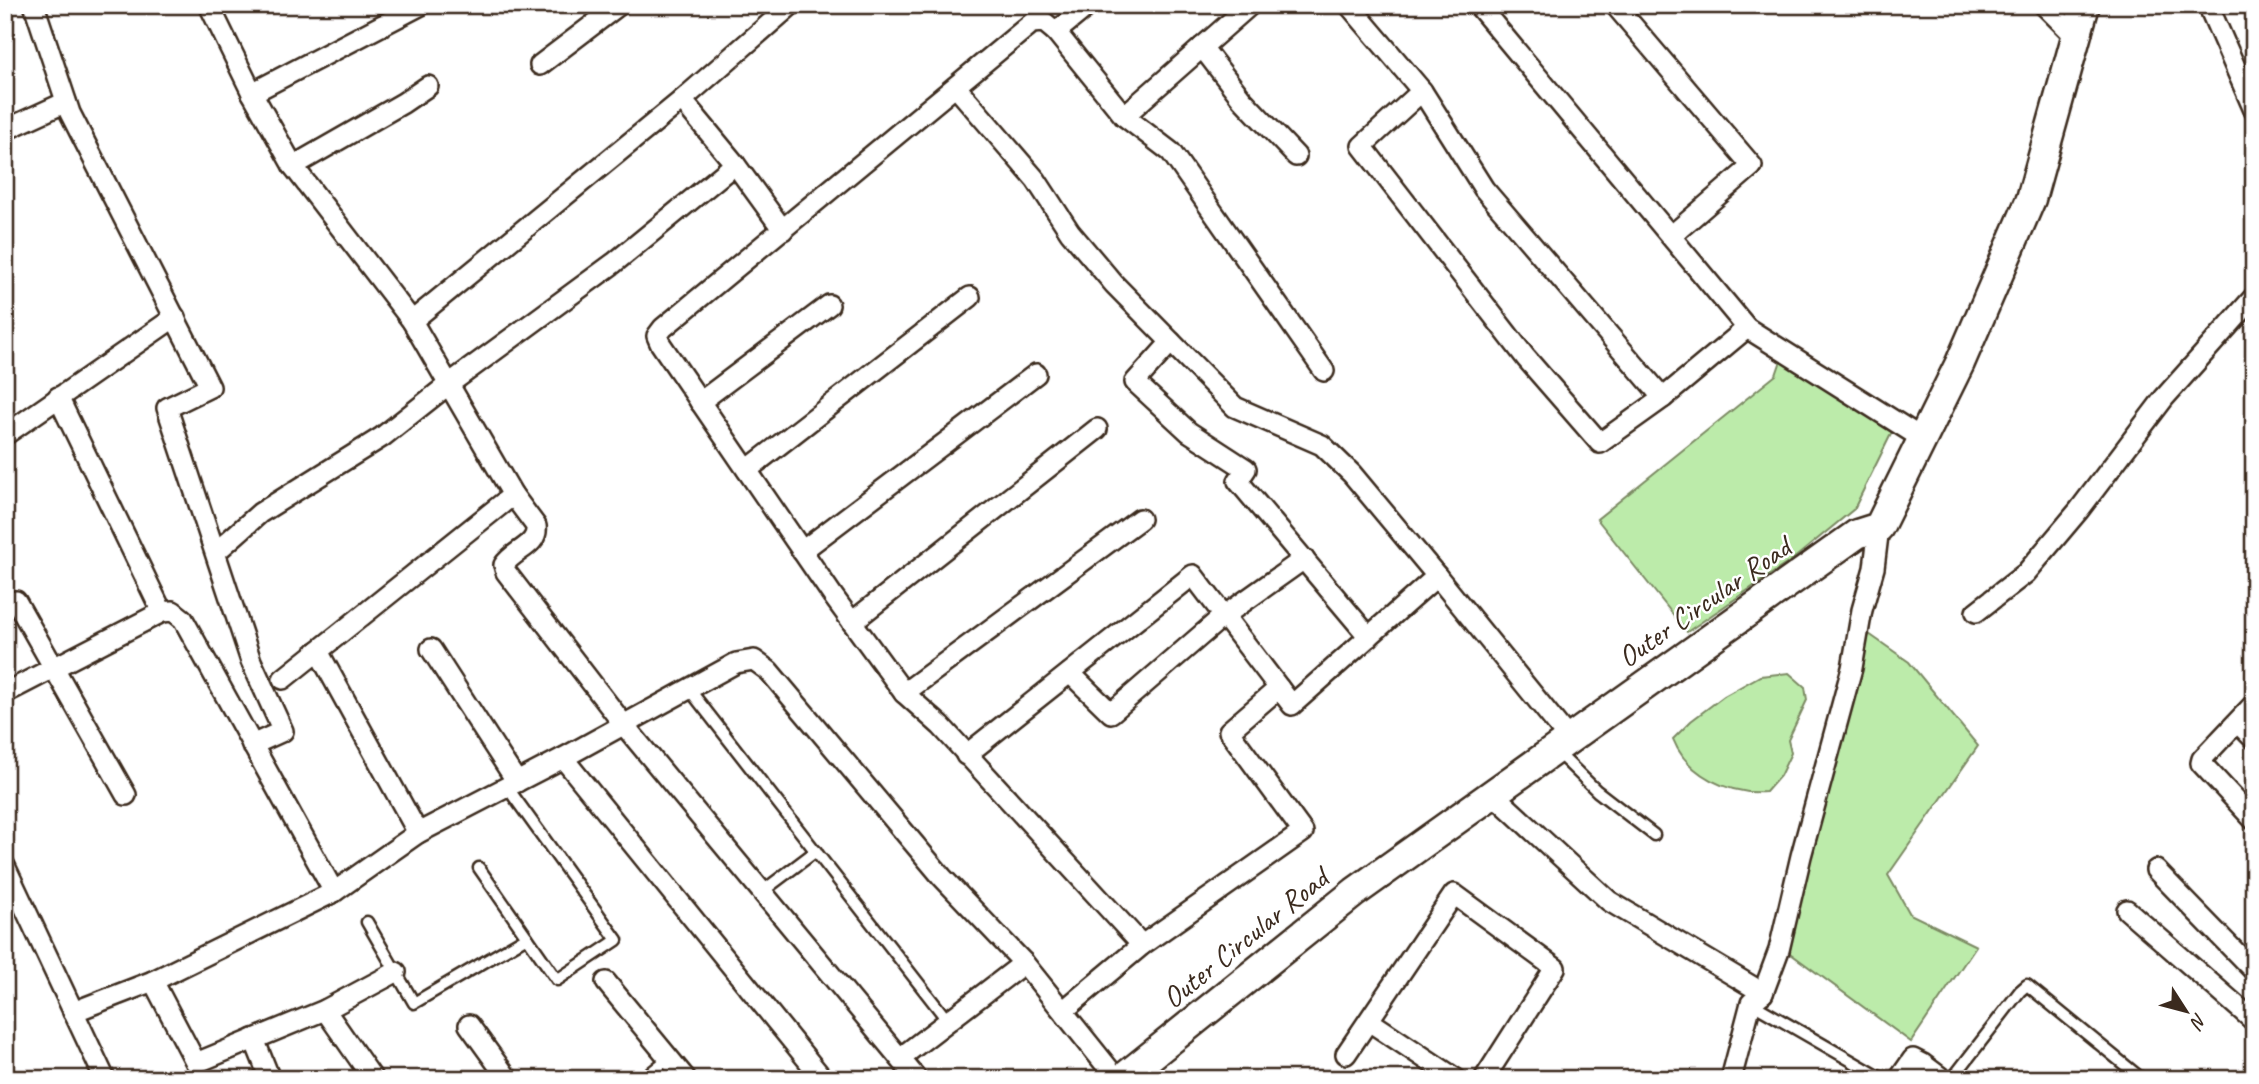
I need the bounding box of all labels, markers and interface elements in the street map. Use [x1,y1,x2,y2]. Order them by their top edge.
street label: Outer Circular Road [1610,526,1801,676]
street label: Outer Circular Road [1154,857,1339,1016]
north arrow [2150,976,2220,1046]
text: N [2184,1009,2212,1035]

